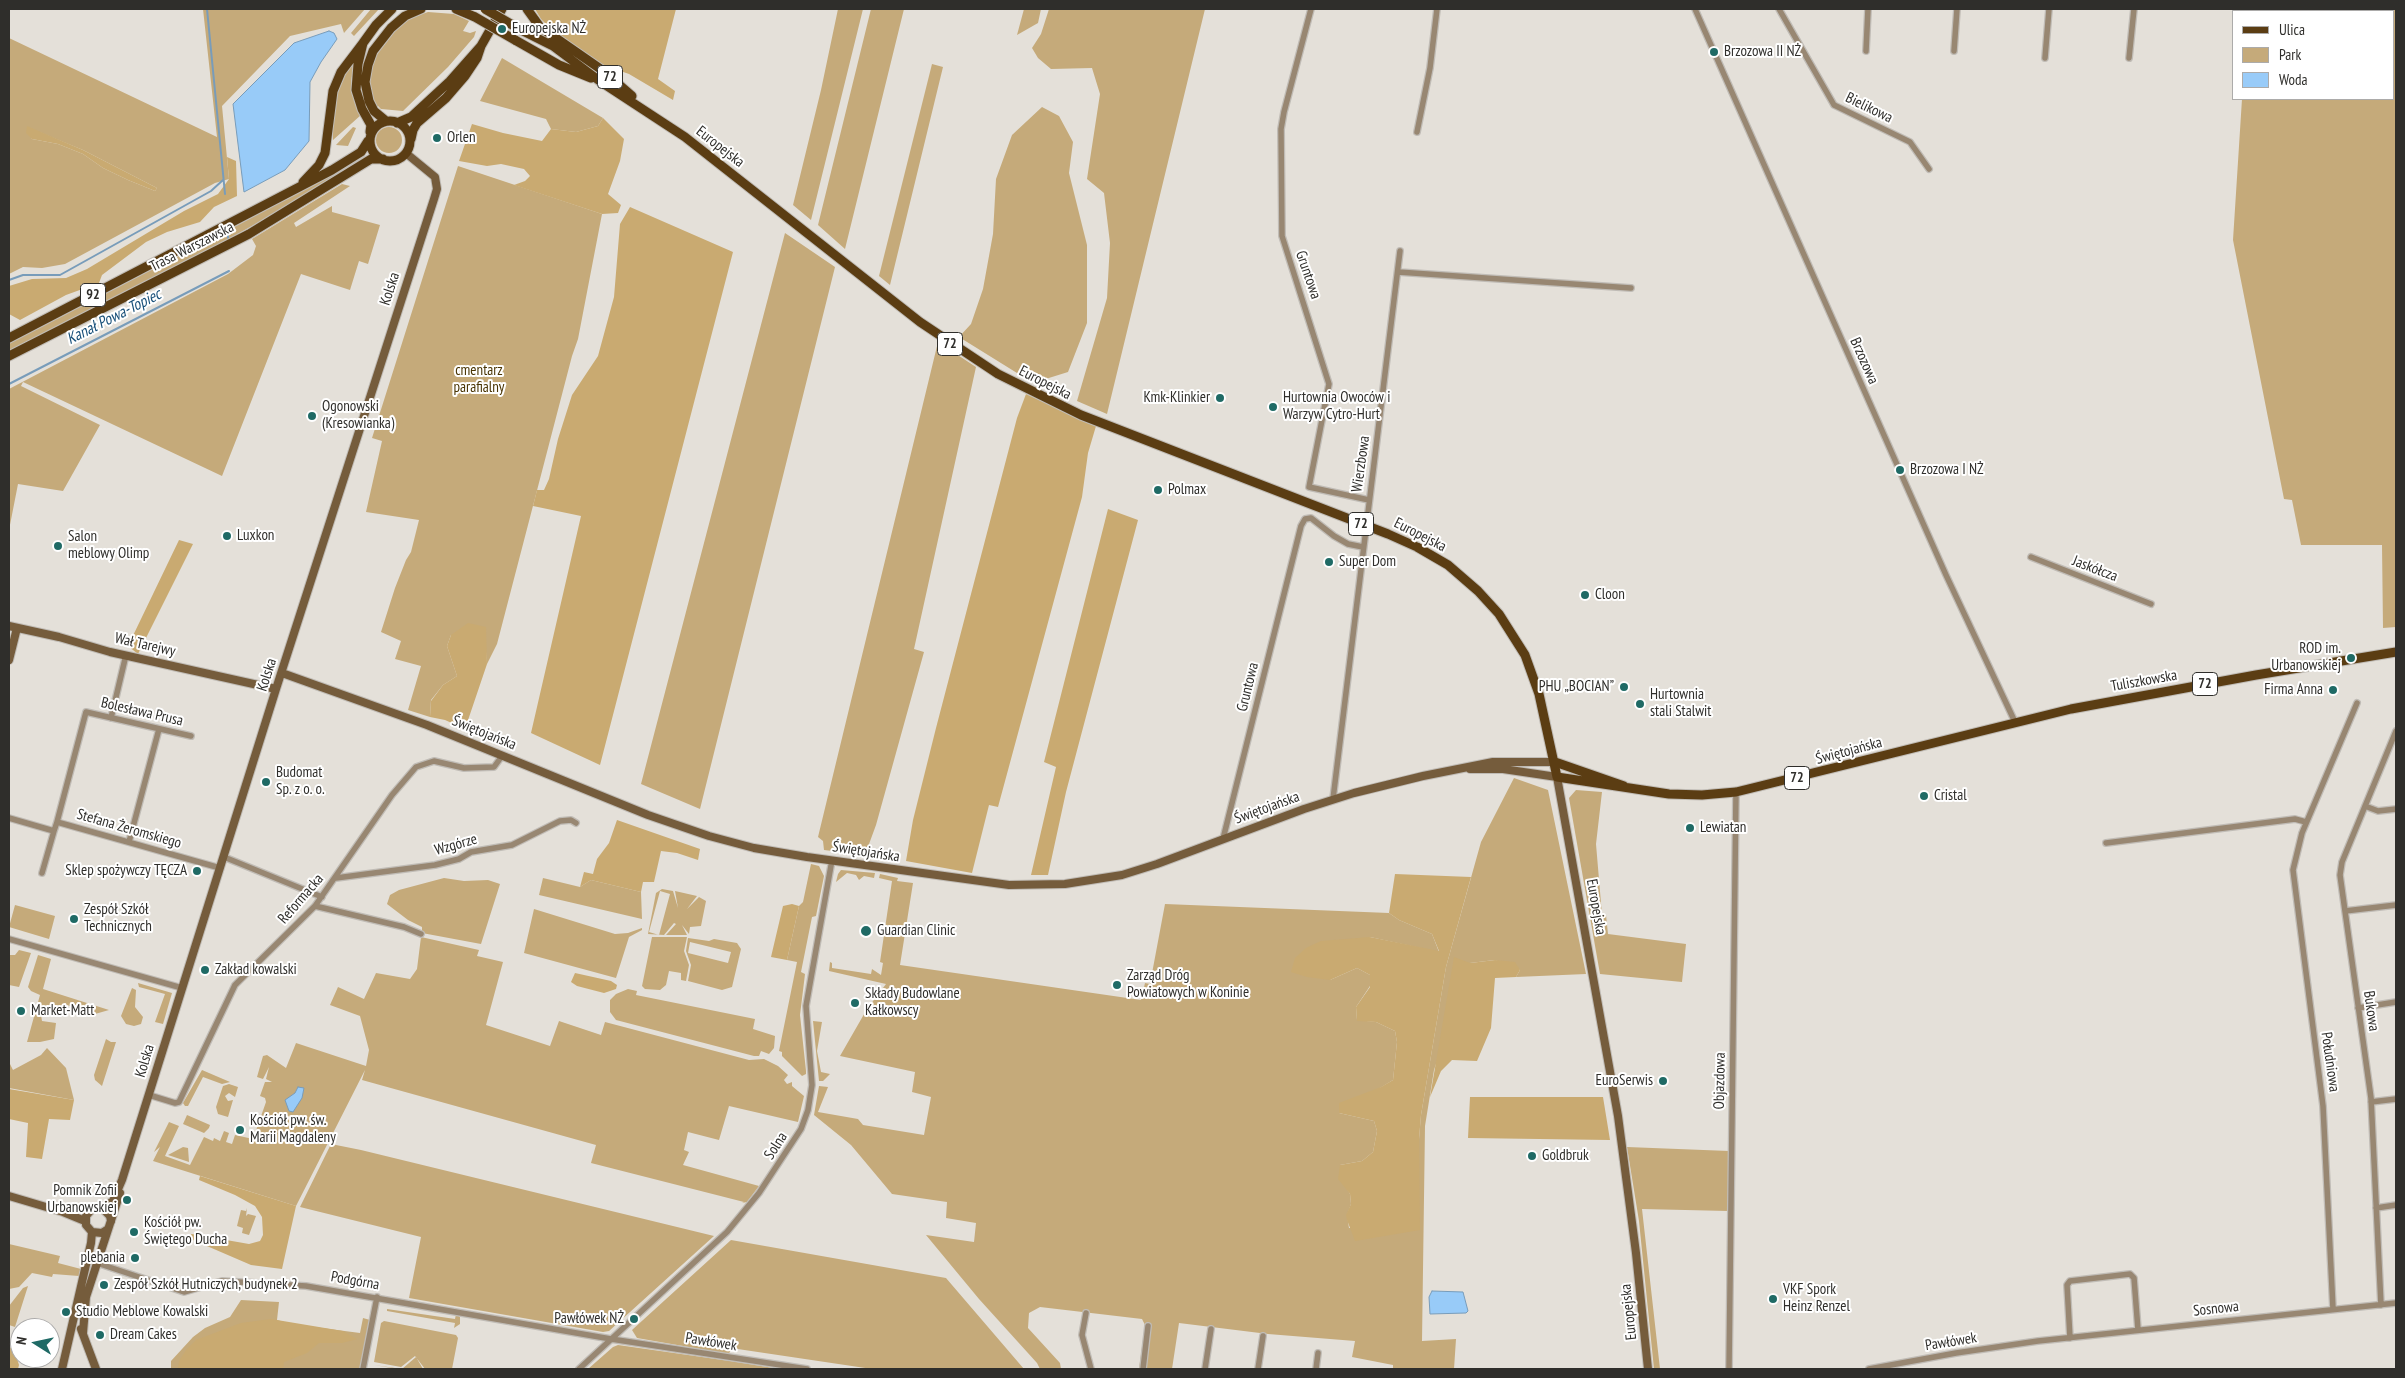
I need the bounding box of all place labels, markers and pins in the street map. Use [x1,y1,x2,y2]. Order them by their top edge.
place label: Europejska NŻ [512,20,586,38]
marker: Europejska NŻ [496,23,508,35]
place label: Brzozowa II NŻ [1724,43,1801,61]
marker: Brzozowa II NŻ [1708,46,1720,58]
place label: Orlen [447,129,476,147]
marker: Orlen [431,132,443,144]
place label: Kmk-Klinkier [1143,389,1210,407]
place label: Hurtownia Owoców i Warzyw Cytro-Hurt [1283,389,1390,424]
marker: Kmk-Klinkier [1214,392,1226,404]
place label: Ogonowski (Kresowianka) [322,398,394,433]
marker: Hurtownia Owoców i Warzyw Cytro-Hurt [1267,401,1279,413]
marker: Ogonowski (Kresowianka) [306,410,318,422]
place label: Brzozowa I NŻ [1910,461,1984,479]
marker: Brzozowa I NŻ [1894,464,1906,476]
place label: Polmax [1168,481,1206,499]
marker: Polmax [1152,484,1164,496]
place label: Luxkon [237,527,274,545]
place label: Salon meblowy Olimp [68,528,149,563]
marker: Luxkon [221,530,233,542]
marker: Salon meblowy Olimp [52,540,64,552]
place label: Super Dom [1339,553,1396,571]
marker: Super Dom [1323,556,1335,568]
place label: Cloon [1595,586,1625,604]
marker: Cloon [1579,589,1591,601]
place label: ROD im. Urbanowskiej [2271,640,2341,675]
marker: ROD im. Urbanowskiej [2345,652,2357,664]
place label: PHU „BOCIAN” [1539,678,1614,696]
marker: PHU „BOCIAN” [1618,681,1630,693]
place label: Firma Anna [2264,681,2323,699]
marker: Firma Anna [2327,684,2339,696]
place label: Hurtownia stali Stalwit [1650,686,1711,721]
marker: Hurtownia stali Stalwit [1634,698,1646,710]
place label: Budomat Sp. z o. o. [276,764,325,799]
marker: Budomat Sp. z o. o. [260,776,272,788]
place label: Cristal [1934,787,1967,805]
marker: Cristal [1918,790,1930,802]
place label: Lewiatan [1700,819,1746,837]
marker: Lewiatan [1684,822,1696,834]
place label: Sklep spożywczy TĘCZA [65,862,187,880]
marker: Sklep spożywczy TĘCZA [191,865,203,877]
place label: Zespół Szkół Technicznych [84,901,152,936]
marker: Zespół Szkół Technicznych [68,913,80,925]
place label: Guardian Clinic [877,922,955,940]
marker: Guardian Clinic [859,924,873,938]
place label: Zakład kowalski [215,961,297,979]
marker: Zakład kowalski [199,964,211,976]
place label: Zarząd Dróg Powiatowych w Koninie [1127,967,1249,1002]
marker: Zarząd Dróg Powiatowych w Koninie [1111,979,1123,991]
place label: Składy Budowlane Kałkowscy [865,985,960,1020]
marker: Składy Budowlane Kałkowscy [849,997,861,1009]
place label: Market-Matt [31,1002,94,1020]
marker: Market-Matt [15,1005,27,1017]
place label: EuroSerwis [1596,1072,1653,1090]
marker: EuroSerwis [1657,1075,1669,1087]
place label: Kościół pw. św. Marii Magdaleny [250,1112,336,1147]
marker: Kościół pw. św. Marii Magdaleny [234,1124,246,1136]
place label: Goldbruk [1542,1147,1589,1165]
marker: Goldbruk [1526,1150,1538,1162]
place label: Pomnik Zofii Urbanowskiej [47,1182,117,1217]
marker: Pomnik Zofii Urbanowskiej [121,1194,133,1206]
place label: Kościół pw. Świętego Ducha [144,1214,227,1249]
marker: Kościół pw. Świętego Ducha [128,1226,140,1238]
place label: plebania [80,1249,125,1267]
marker: plebania [129,1252,141,1264]
place label: Zespół Szkół Hutniczych, budynek 2 [114,1276,298,1294]
marker: Zespół Szkół Hutniczych, budynek 2 [98,1279,110,1291]
place label: VKF Spork Heinz Renzel [1783,1281,1850,1316]
marker: VKF Spork Heinz Renzel [1767,1293,1779,1305]
place label: Studio Meblowe Kowalski [76,1303,208,1321]
marker: Studio Meblowe Kowalski [60,1306,72,1318]
place label: Pawłówek NŻ [554,1310,624,1328]
marker: Pawłówek NŻ [628,1313,640,1325]
place label: Dream Cakes [110,1326,177,1344]
marker: Dream Cakes [94,1329,106,1341]

